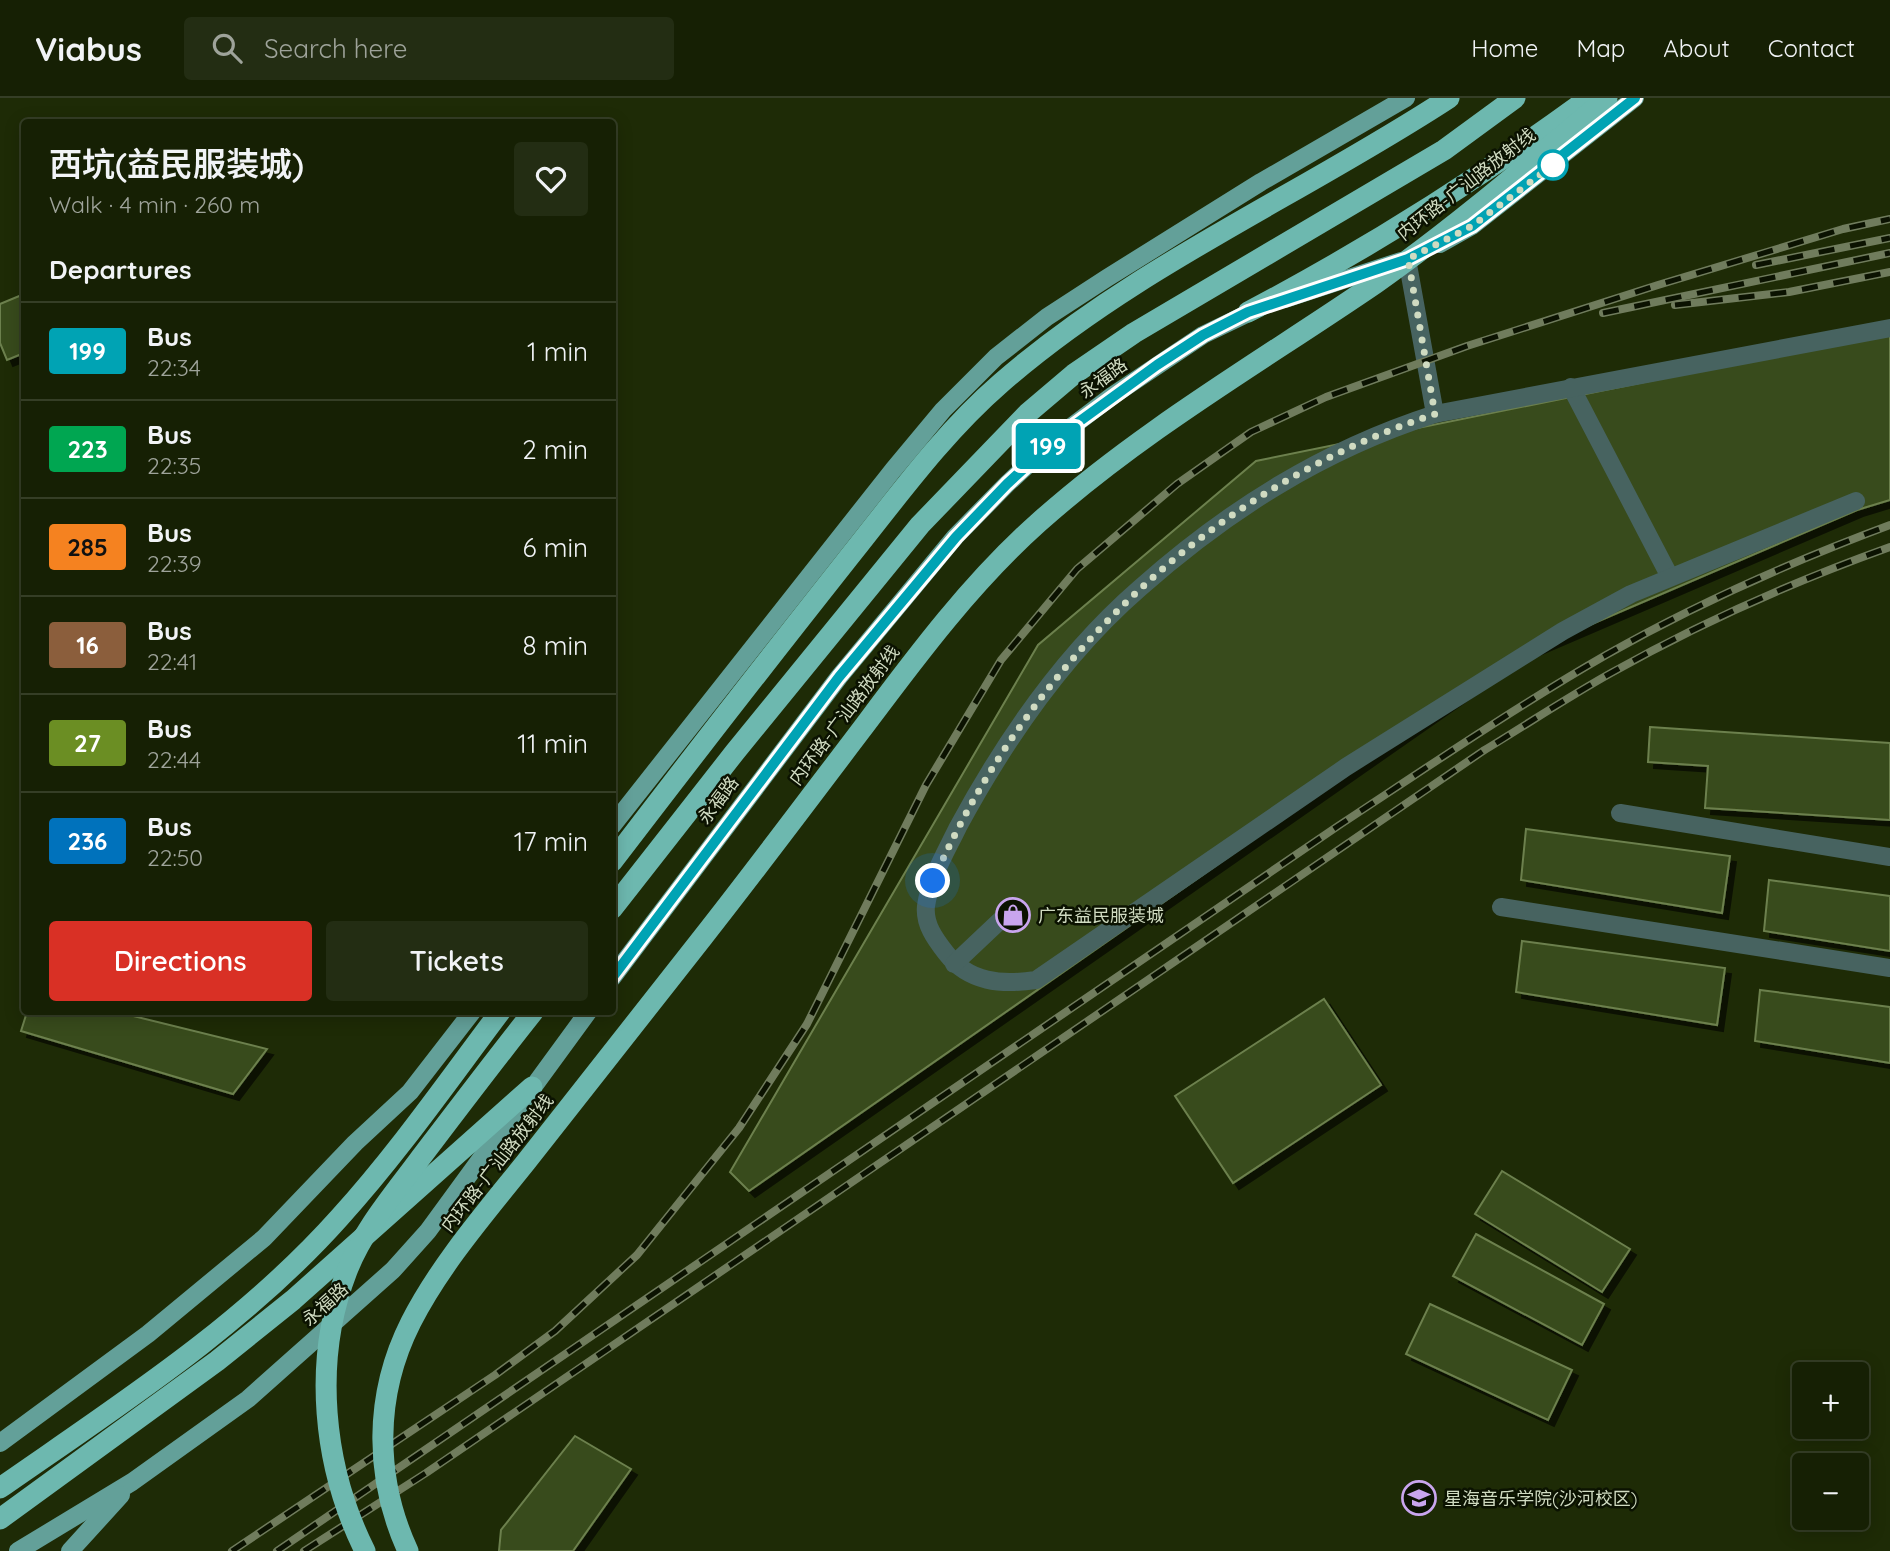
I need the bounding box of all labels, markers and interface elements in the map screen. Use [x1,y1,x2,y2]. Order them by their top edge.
search box [184,17,674,80]
text: Viabus [35,28,142,69]
icon: search [208,29,246,67]
text: Search here [264,32,407,65]
text: Home [1471,33,1538,63]
text: Map [1576,33,1625,63]
text: About [1663,33,1730,63]
text: Contact [1768,33,1855,63]
street label: 内环路-广汕路放射线 [1392,123,1540,245]
button: heart [514,142,588,216]
text: 西坑(益民服装城) [49,143,304,184]
unlabelled marker [1538,150,1568,180]
text: Walk · 4 min · 260 m [49,190,260,219]
text: Departures [49,253,192,286]
text: Bus [147,320,192,353]
text: 1 min [527,335,588,368]
text: 199 [69,336,106,366]
text: 22:34 [147,353,201,382]
street label: 永福路 [1074,353,1132,403]
text: Bus [147,418,192,451]
line badge: 199 [1008,423,1088,469]
text: 199 [1030,431,1066,461]
text: 2 min [522,433,588,466]
text: 223 [67,434,108,464]
text: 22:35 [147,451,201,480]
text: Bus [147,516,192,549]
text: 6 min [523,531,588,564]
text: 285 [67,532,108,562]
text: 22:39 [147,549,202,578]
text: Bus [147,614,192,647]
text: 8 min [523,629,588,662]
text: 16 [76,630,99,660]
street label: 内环路-广汕路放射线 [784,641,904,789]
text: 22:41 [147,647,197,676]
text: Bus [147,712,192,745]
text: 11 min [517,727,588,760]
text: 27 [74,728,101,758]
text: 22:44 [147,745,201,774]
street label: 永福路 [693,772,743,828]
text: Bus [147,810,192,843]
text: 17 min [514,825,588,858]
text: 236 [68,826,107,856]
text: 22:50 [147,843,203,872]
your location [915,863,950,898]
shop icon: 广东益民服装城 [994,896,1032,934]
place label: 广东益民服装城 [1038,904,1164,927]
button: Directions [49,921,312,1001]
button: Tickets [326,921,588,1001]
street label: 内环路-广汕路放射线 [436,1089,558,1237]
street label: 永福路 [297,1277,353,1331]
map controls [1792,1362,1869,1530]
button: + [1792,1362,1869,1439]
button: − [1792,1453,1869,1530]
school or university icon: 星海音乐学院(沙河校区) [1400,1479,1438,1517]
place label: 星海音乐学院(沙河校区) [1444,1487,1637,1510]

